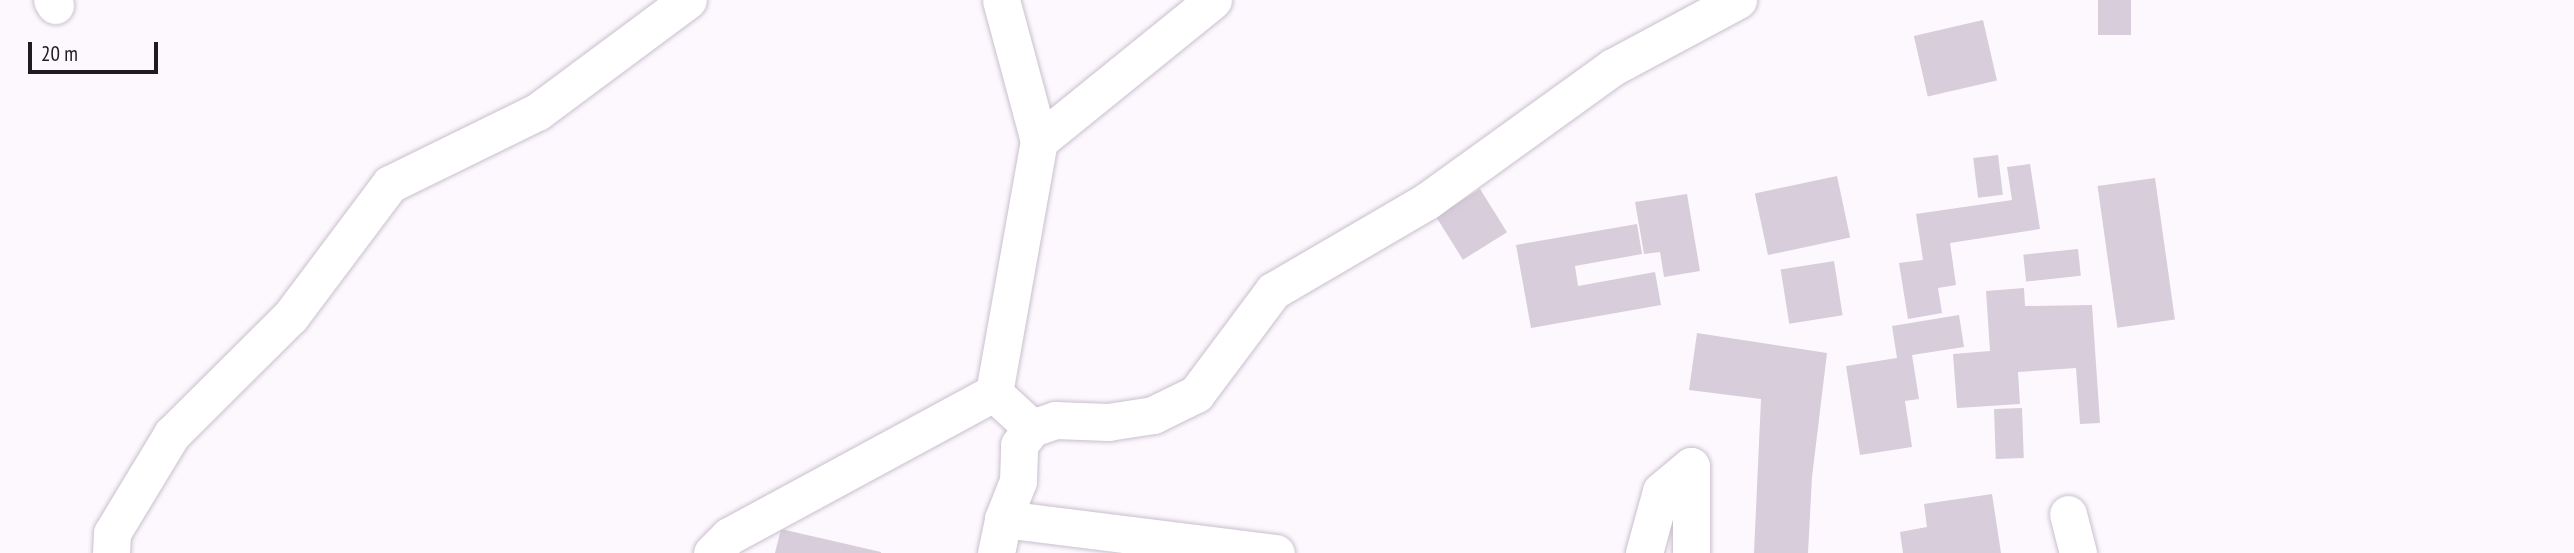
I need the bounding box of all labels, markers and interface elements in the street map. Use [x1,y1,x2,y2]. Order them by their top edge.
scale bar [32,28,161,72]
text: 20 m [41,40,78,67]

